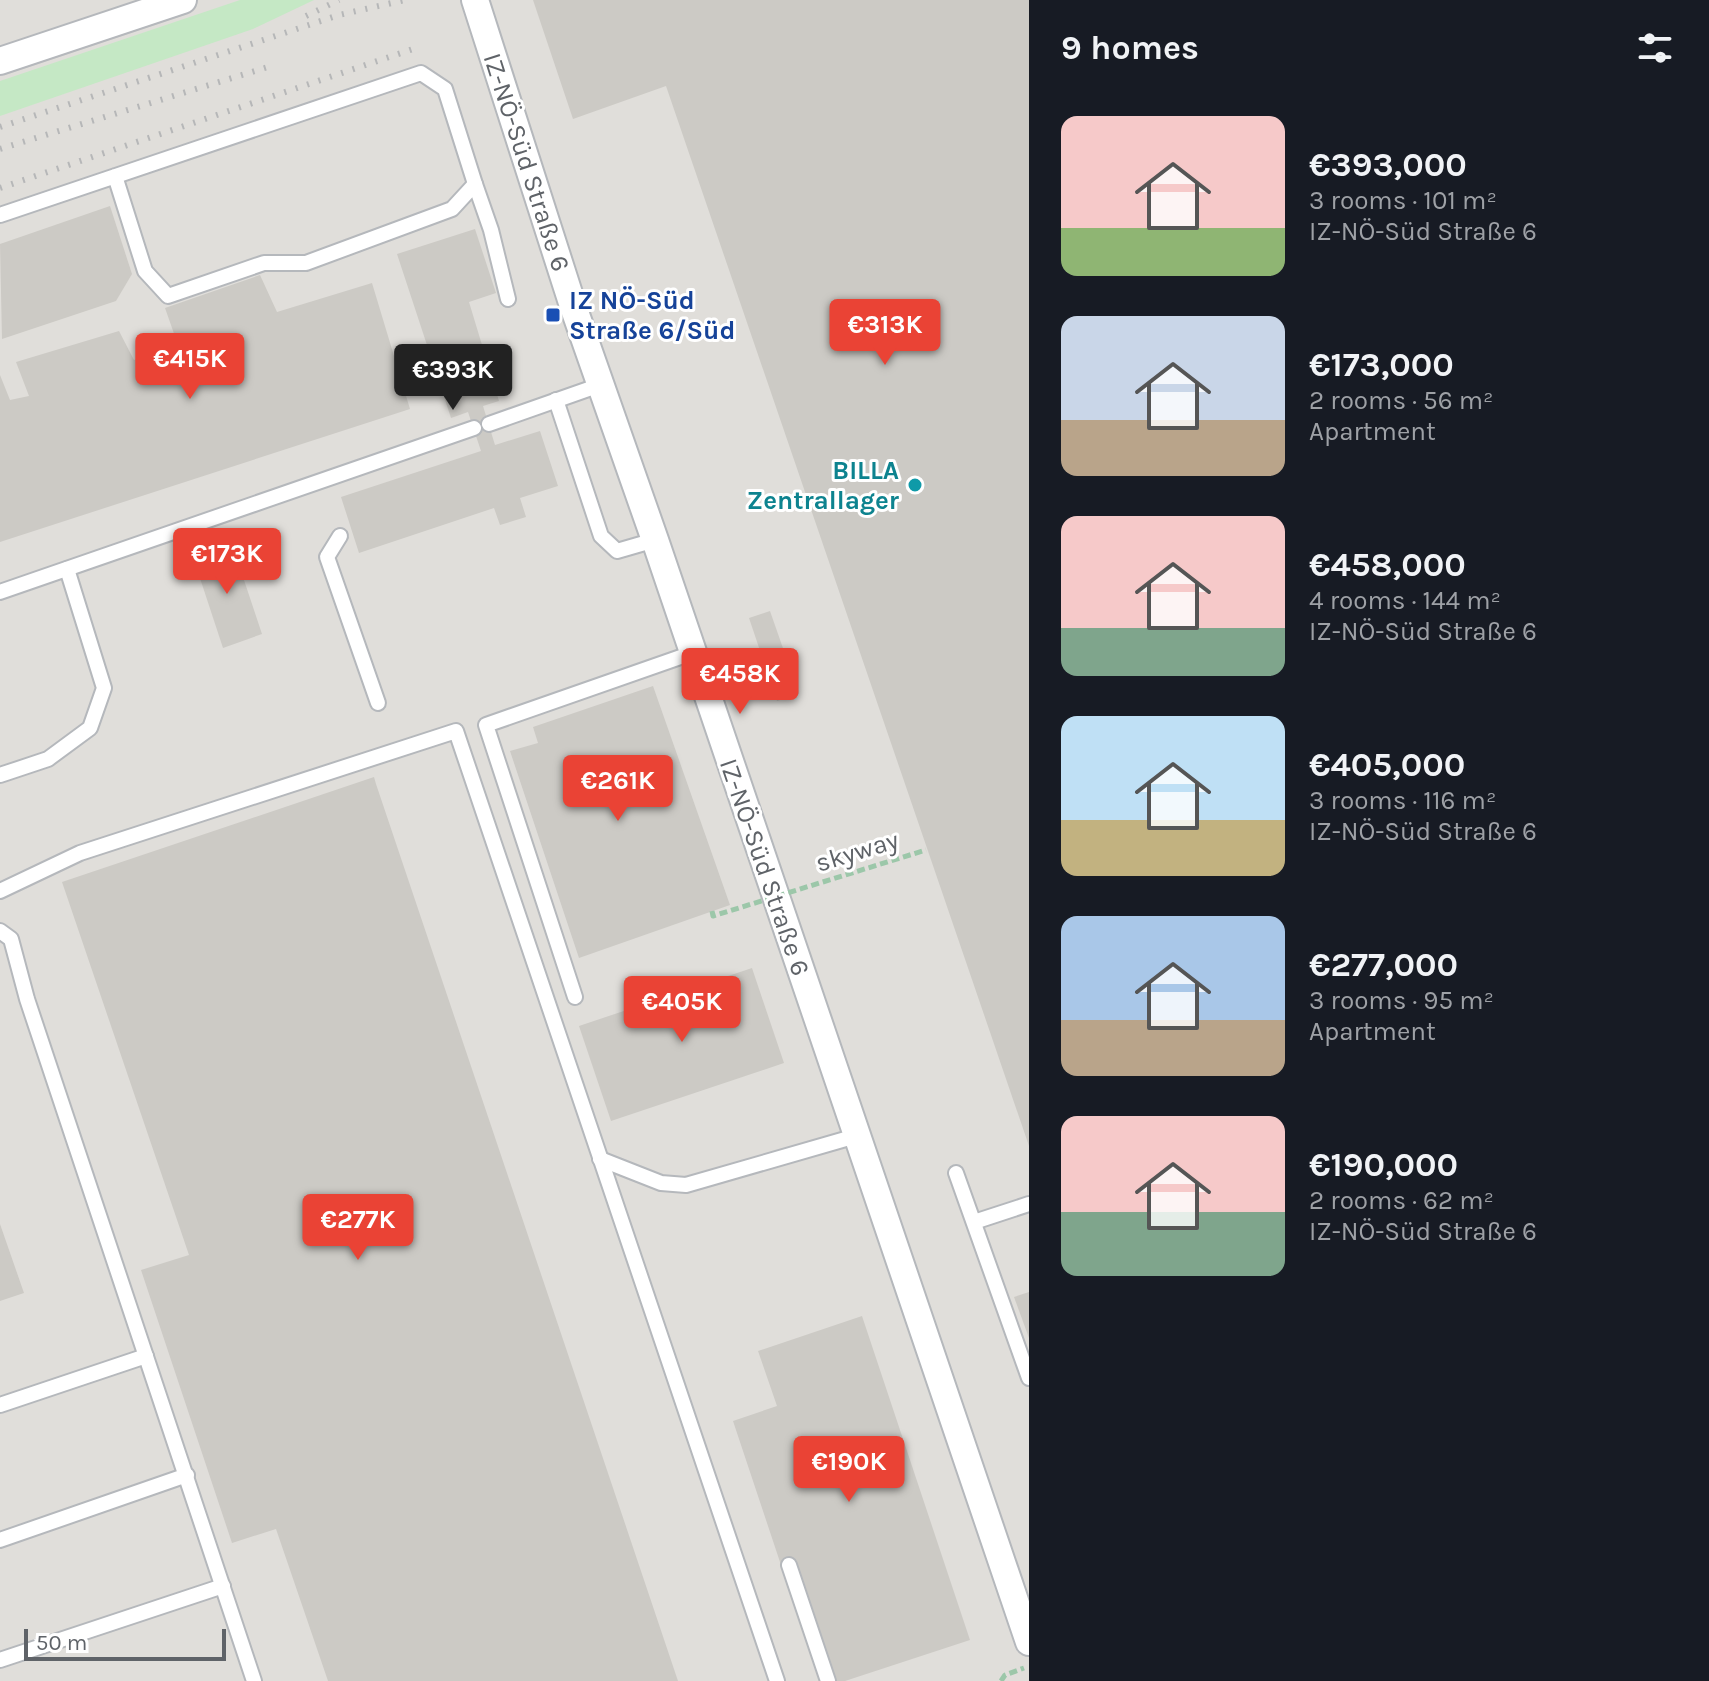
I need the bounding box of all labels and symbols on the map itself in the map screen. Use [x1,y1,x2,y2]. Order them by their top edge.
street label: IZ-NÖ-Süd Straße 6 [477,49,576,275]
place label: IZ NÖ-Süd Straße 6/Süd [569,285,735,346]
pin: €313K [829,299,941,367]
marker: IZ NÖ-Süd Straße 6/Süd [544,306,562,324]
pin: €415K [134,333,246,401]
pin: €393K [397,344,509,412]
place label: BILLA Zentrallager [747,455,900,516]
marker: BILLA Zentrallager [906,476,924,494]
pin: €173K [171,528,283,596]
pin: €458K [684,648,796,716]
street label: IZ-NÖ-Süd Straße 6 [713,754,816,980]
pin: €261K [562,755,674,823]
street label: skyway [812,824,902,879]
pin: €405K [626,976,738,1044]
pin: €277K [302,1194,414,1262]
pin: €190K [793,1436,905,1504]
scale bar [24,1625,226,1661]

